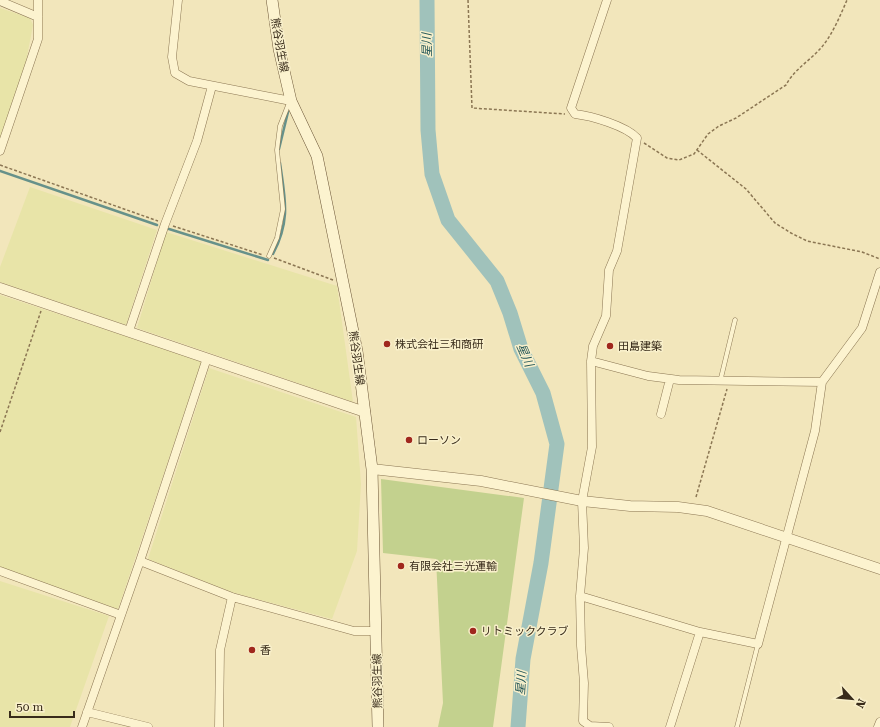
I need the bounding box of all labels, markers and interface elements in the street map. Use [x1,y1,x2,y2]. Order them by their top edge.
street label: 熊谷羽生線 [268,17,291,73]
water label: 星川 [420,31,434,57]
street label: 熊谷羽生線 [346,330,367,386]
place label: 株式会社三和商研 [395,338,483,351]
marker: 株式会社三和商研 [382,339,392,349]
place label: 田島建築 [618,340,662,353]
water label: 星川 [514,341,537,371]
marker: 田島建築 [605,341,615,351]
place label: ローソン [417,434,461,447]
marker: ローソン [404,435,414,445]
place label: 有限会社三光運輸 [409,560,497,573]
marker: 有限会社三光運輸 [396,561,406,571]
place label: リトミッククラブ [481,625,569,638]
marker: リトミッククラブ [468,626,478,636]
place label: 香 [260,644,271,657]
marker: 香 [247,645,257,655]
street label: 熊谷羽生線 [371,653,384,709]
water label: 星川 [513,669,529,695]
north arrow [832,679,872,719]
scale bar [10,693,74,719]
text: N [853,697,868,711]
text: 50 m [16,700,43,714]

